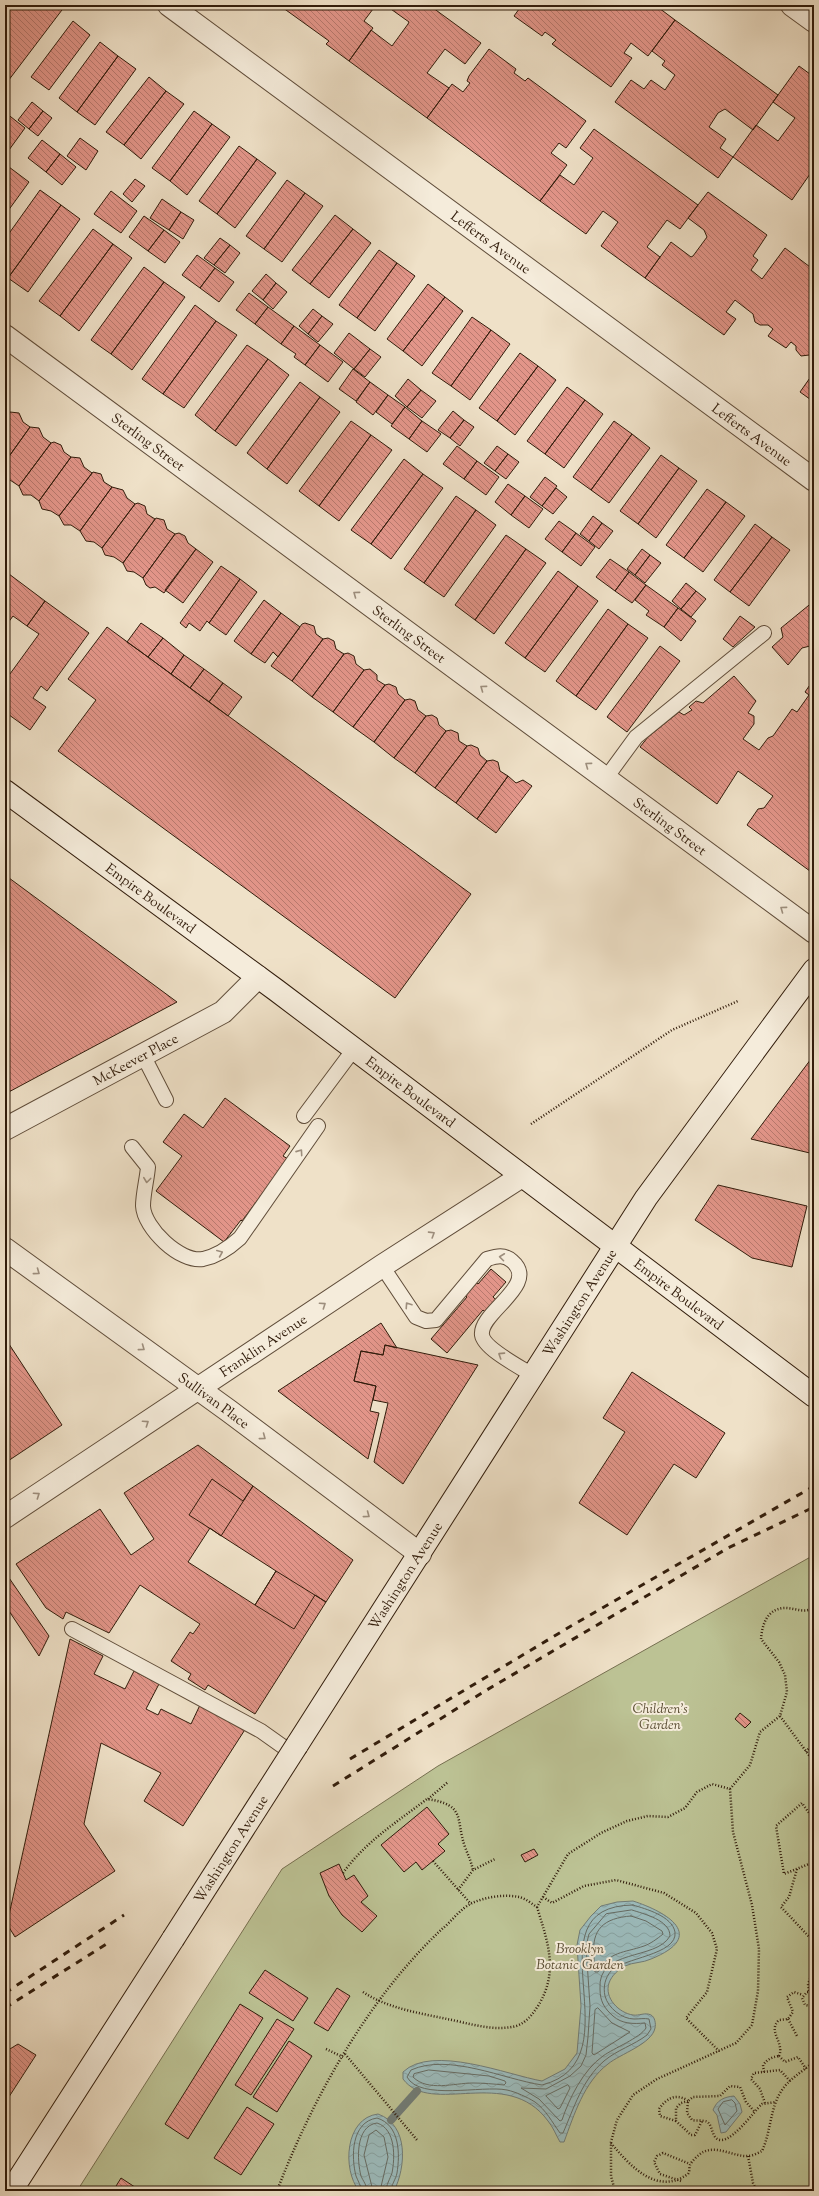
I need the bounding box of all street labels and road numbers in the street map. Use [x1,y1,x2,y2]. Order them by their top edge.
street label: Lefferts Avenue [446,208,534,280]
street label: Lefferts Avenue [707,400,795,472]
street label: Sterling Street [106,409,188,477]
street label: Sterling Street [367,602,449,669]
street label: Sterling Street [628,794,710,861]
street label: Empire Boulevard [100,860,199,940]
street label: McKeever Place [90,1030,182,1092]
street label: Empire Boulevard [360,1053,459,1134]
street label: Washington Avenue [539,1246,623,1361]
street label: Empire Boulevard [629,1255,727,1336]
street label: Franklin Avenue [217,1311,312,1383]
street label: Sullivan Place [173,1369,253,1435]
street label: Washington Avenue [365,1519,449,1634]
street label: Washington Avenue [190,1792,274,1908]

